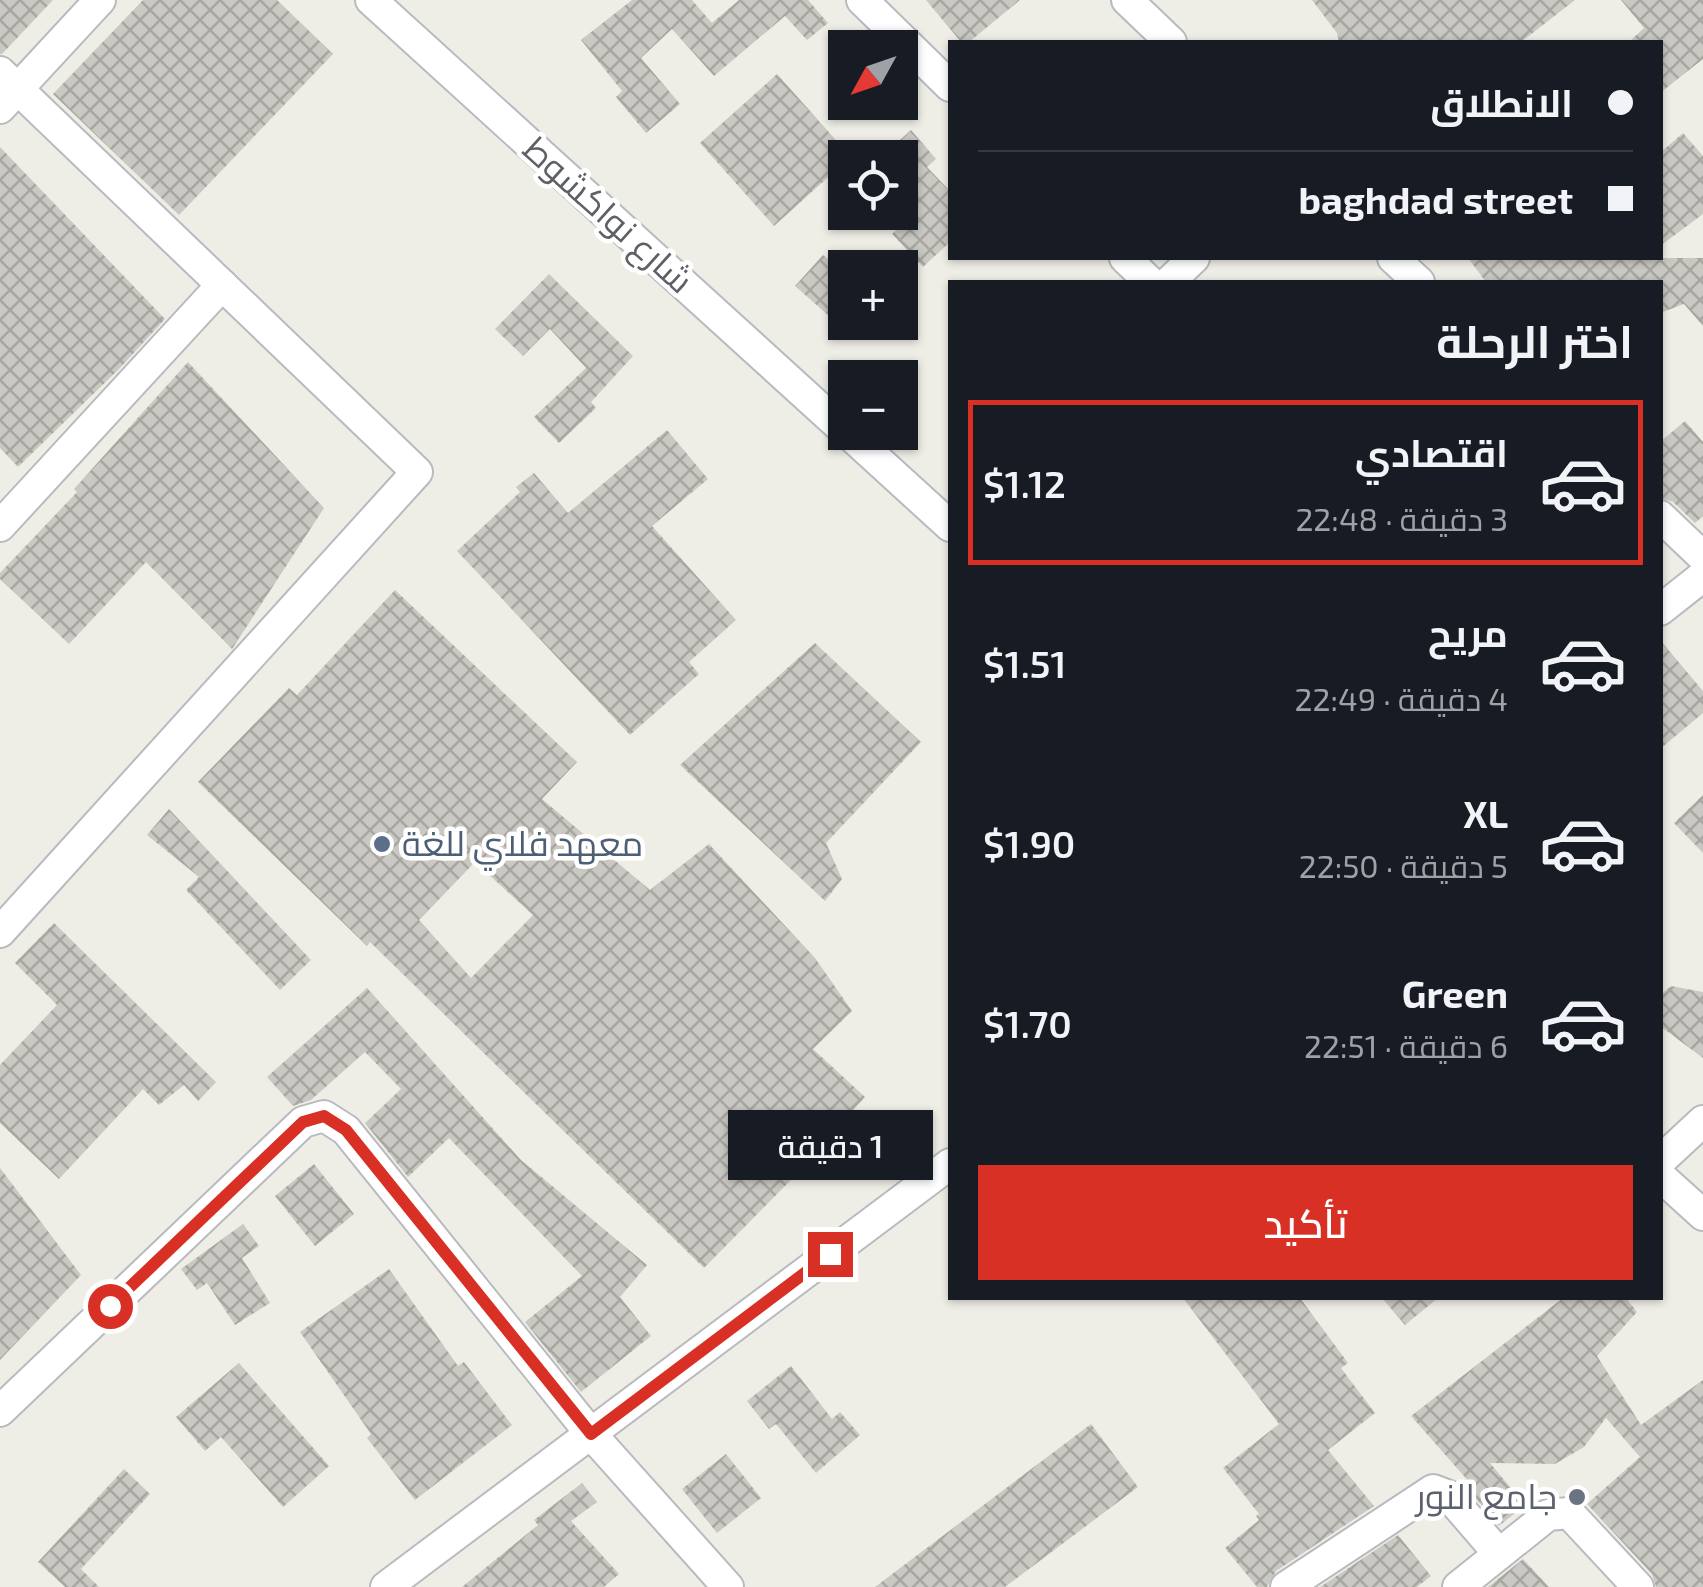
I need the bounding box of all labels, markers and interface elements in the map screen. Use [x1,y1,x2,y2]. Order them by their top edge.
north arrow [828,30,918,120]
map controls [828,30,918,450]
text: الانطلاق [1430,79,1573,125]
street label: شارع نواكشوط [513,126,703,304]
button: locate [828,140,918,230]
text: baghdad street [1299,176,1573,222]
button: + [828,250,918,340]
text: اختر الرحلة [1436,313,1633,367]
button: − [828,360,918,450]
text: اقتصادي [1355,429,1508,475]
icon: car [1538,438,1628,528]
text: $1.12 [983,460,1066,506]
text: 3 دقيقة · 22:48 [1295,499,1508,537]
text: مريح [1428,609,1508,655]
icon: car [1538,618,1628,708]
text: $1.51 [983,640,1066,686]
text: 4 دقيقة · 22:49 [1295,679,1508,717]
text: XL [1463,790,1508,836]
icon: car [1538,798,1628,888]
text: $1.90 [983,820,1075,866]
place label: معهد فلاي للغة [402,821,643,871]
marker: معهد فلاي للغة [371,833,393,855]
text: 5 دقيقة · 22:50 [1299,846,1508,884]
text: Green [1402,970,1508,1016]
icon: car [1538,978,1628,1068]
text: $1.70 [983,1000,1072,1046]
text: 6 دقيقة · 22:51 [1304,1026,1508,1064]
callout: 1 دقيقة [728,1109,932,1179]
text: 1 دقيقة [778,1126,883,1164]
button: تأكيد [978,1165,1633,1280]
route end [808,1232,853,1277]
route start [88,1284,133,1329]
place label: جامع النور [1414,1474,1557,1520]
marker: جامع النور [1566,1486,1588,1508]

